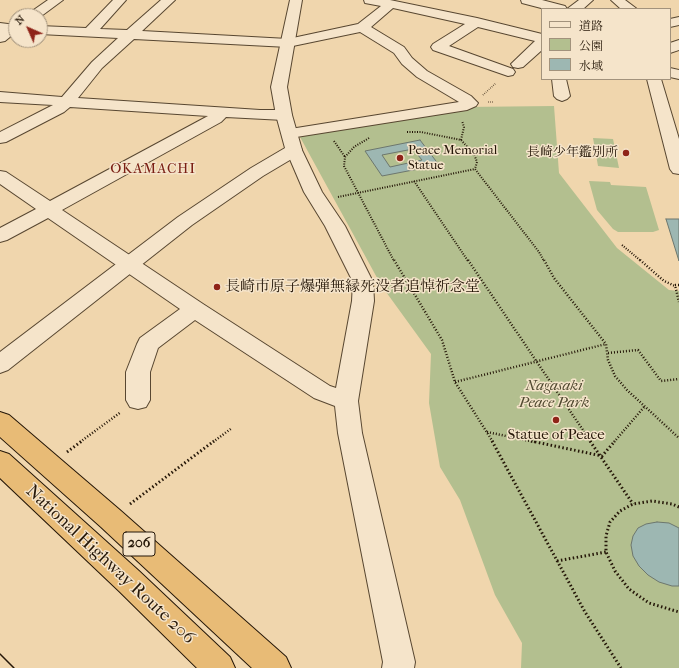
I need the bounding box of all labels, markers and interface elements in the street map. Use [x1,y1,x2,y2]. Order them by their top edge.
north arrow [8,8,48,48]
legend [541,8,671,80]
text: N [12,12,27,27]
text: 道路 [579,19,603,33]
text: 公園 [579,39,603,53]
text: 水域 [579,59,603,73]
place label: Peace Memorial Statue [408,143,497,174]
place label: 長崎少年鑑別所 [527,145,618,161]
marker: 長崎少年鑑別所 [621,148,631,158]
marker: Peace Memorial Statue [395,153,405,163]
district label: OKAMACHI [110,162,196,178]
place label: 長崎市原子爆弾無縁死没者追悼祈念堂 [225,278,480,296]
marker: 長崎市原子爆弾無縁死没者追悼祈念堂 [212,282,222,292]
park label: Nagasaki Peace Park [519,377,589,412]
marker: Statue of Peace [551,415,561,425]
place label: Statue of Peace [507,426,605,444]
street label: National Highway Route 206 [21,481,199,649]
road number: 206 [123,532,155,556]

